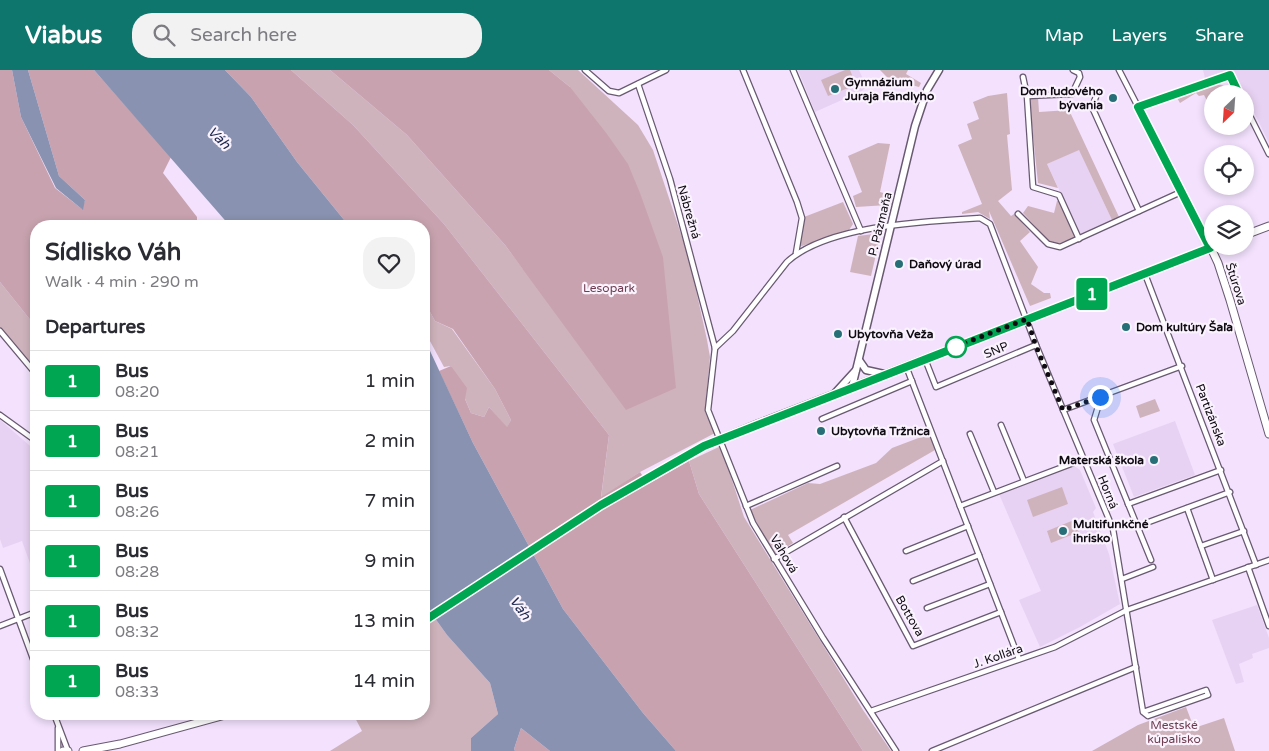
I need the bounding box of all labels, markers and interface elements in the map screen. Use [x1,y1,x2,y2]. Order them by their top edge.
search box [132,13,482,58]
text: Viabus [25,21,102,50]
icon: search [150,21,178,49]
text: Search here [190,24,297,46]
text: Map [1045,24,1084,46]
text: Layers [1112,24,1167,46]
text: Share [1195,24,1244,46]
place label: Gymnázium Juraja Fándlyho [844,75,934,104]
marker: Gymnázium Juraja Fándlyho [829,83,841,95]
place label: Dom ľudového bývania [1020,84,1103,113]
north arrow [1204,85,1254,135]
map controls [1204,85,1254,255]
marker: Dom ľudového bývania [1107,92,1119,104]
water label: Váh [204,123,234,153]
button: locate [1204,145,1254,195]
street label: Nábrežná [675,184,703,240]
street label: P. Pázmaňa [865,190,895,258]
button: layers [1204,205,1254,255]
button: heart [363,237,415,289]
text: Sídlisko Váh [45,238,181,267]
place label: Daňový úrad [909,257,981,272]
marker: Daňový úrad [893,258,905,270]
street label: Štúrova [1223,261,1249,307]
text: Walk · 4 min · 290 m [45,272,199,292]
line badge: 1 [1076,278,1108,310]
park label: Lesopark [583,281,636,295]
text: 1 [1086,283,1098,305]
text: Departures [45,316,145,338]
place label: Dom kultúry Šaľa [1136,320,1233,335]
marker: Dom kultúry Šaľa [1120,321,1132,333]
place label: Ubytovňa Veža [848,327,934,342]
marker: Ubytovňa Veža [832,328,844,340]
unlabelled marker [945,336,967,358]
street label: SNP [982,339,1010,361]
text: Bus [115,360,149,382]
text: 1 [67,370,78,392]
text: 1 min [364,370,415,392]
text: 08:20 [115,382,159,402]
street label: Partizánska [1193,382,1229,448]
your location [1088,385,1113,410]
text: Bus [115,420,149,442]
place label: Ubytovňa Tržnica [831,424,930,439]
marker: Ubytovňa Tržnica [815,425,827,437]
text: 1 [67,430,78,452]
text: 2 min [364,430,415,452]
text: 08:21 [115,442,159,462]
place label: Materská škola [1059,453,1144,467]
marker: Materská škola [1148,454,1160,466]
street label: Horná [1095,473,1121,511]
text: Bus [115,480,149,502]
text: 1 [67,490,78,512]
text: 7 min [364,490,415,512]
text: 08:26 [115,502,159,522]
place label: Multifunkčné ihrisko [1073,517,1149,545]
marker: Multifunkčné ihrisko [1057,525,1069,537]
street label: Váhová [767,532,801,576]
text: Bus [115,540,149,562]
text: 1 [67,550,78,572]
text: 9 min [364,550,415,572]
text: 08:28 [115,562,159,582]
water label: Váh [506,593,535,624]
street label: Bottova [893,593,927,639]
text: Bus [115,600,149,622]
text: 1 [67,610,78,632]
text: 13 min [352,610,415,632]
text: 08:32 [115,622,159,642]
street label: J. Kollára [971,641,1025,671]
text: Bus [115,660,149,682]
text: 1 [67,670,78,692]
text: 14 min [352,670,415,692]
text: 08:33 [115,682,159,702]
park label: Mestské kúpalisko [1147,718,1201,746]

